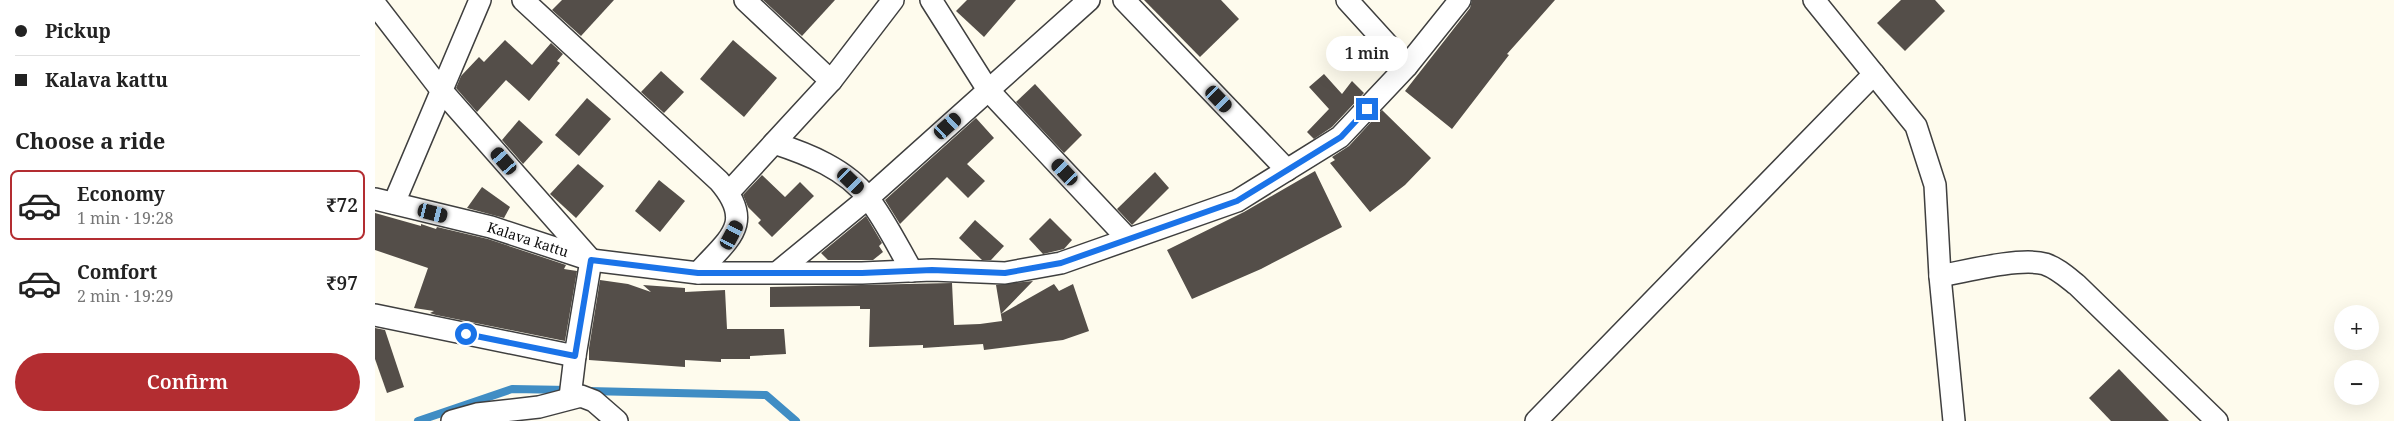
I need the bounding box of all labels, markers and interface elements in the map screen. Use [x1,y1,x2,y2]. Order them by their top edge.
text: Pickup [45,18,111,44]
callout: 1 min [1326,36,1408,72]
text: 1 min [1345,42,1389,64]
text: Kalava kattu [45,67,168,93]
car [1203,83,1234,115]
route end [1356,98,1378,120]
car [931,110,964,142]
text: Choose a ride [15,125,165,155]
car [488,145,519,177]
car [1049,156,1080,188]
car [835,165,867,197]
text: Economy [77,181,165,207]
icon: car [17,183,62,228]
text: ₹72 [326,192,358,218]
car [416,202,449,224]
text: 1 min · 19:28 [77,207,173,229]
street label: Kalava kattu [485,217,571,261]
car [718,218,745,252]
text: Comfort [77,259,157,285]
icon: car [17,261,62,306]
text: ₹97 [326,270,358,296]
text: 2 min · 19:29 [77,285,173,307]
map controls [2334,305,2379,405]
button: + [2334,305,2379,350]
route start [455,323,477,345]
button: Confirm [15,353,360,411]
button: − [2334,360,2379,405]

